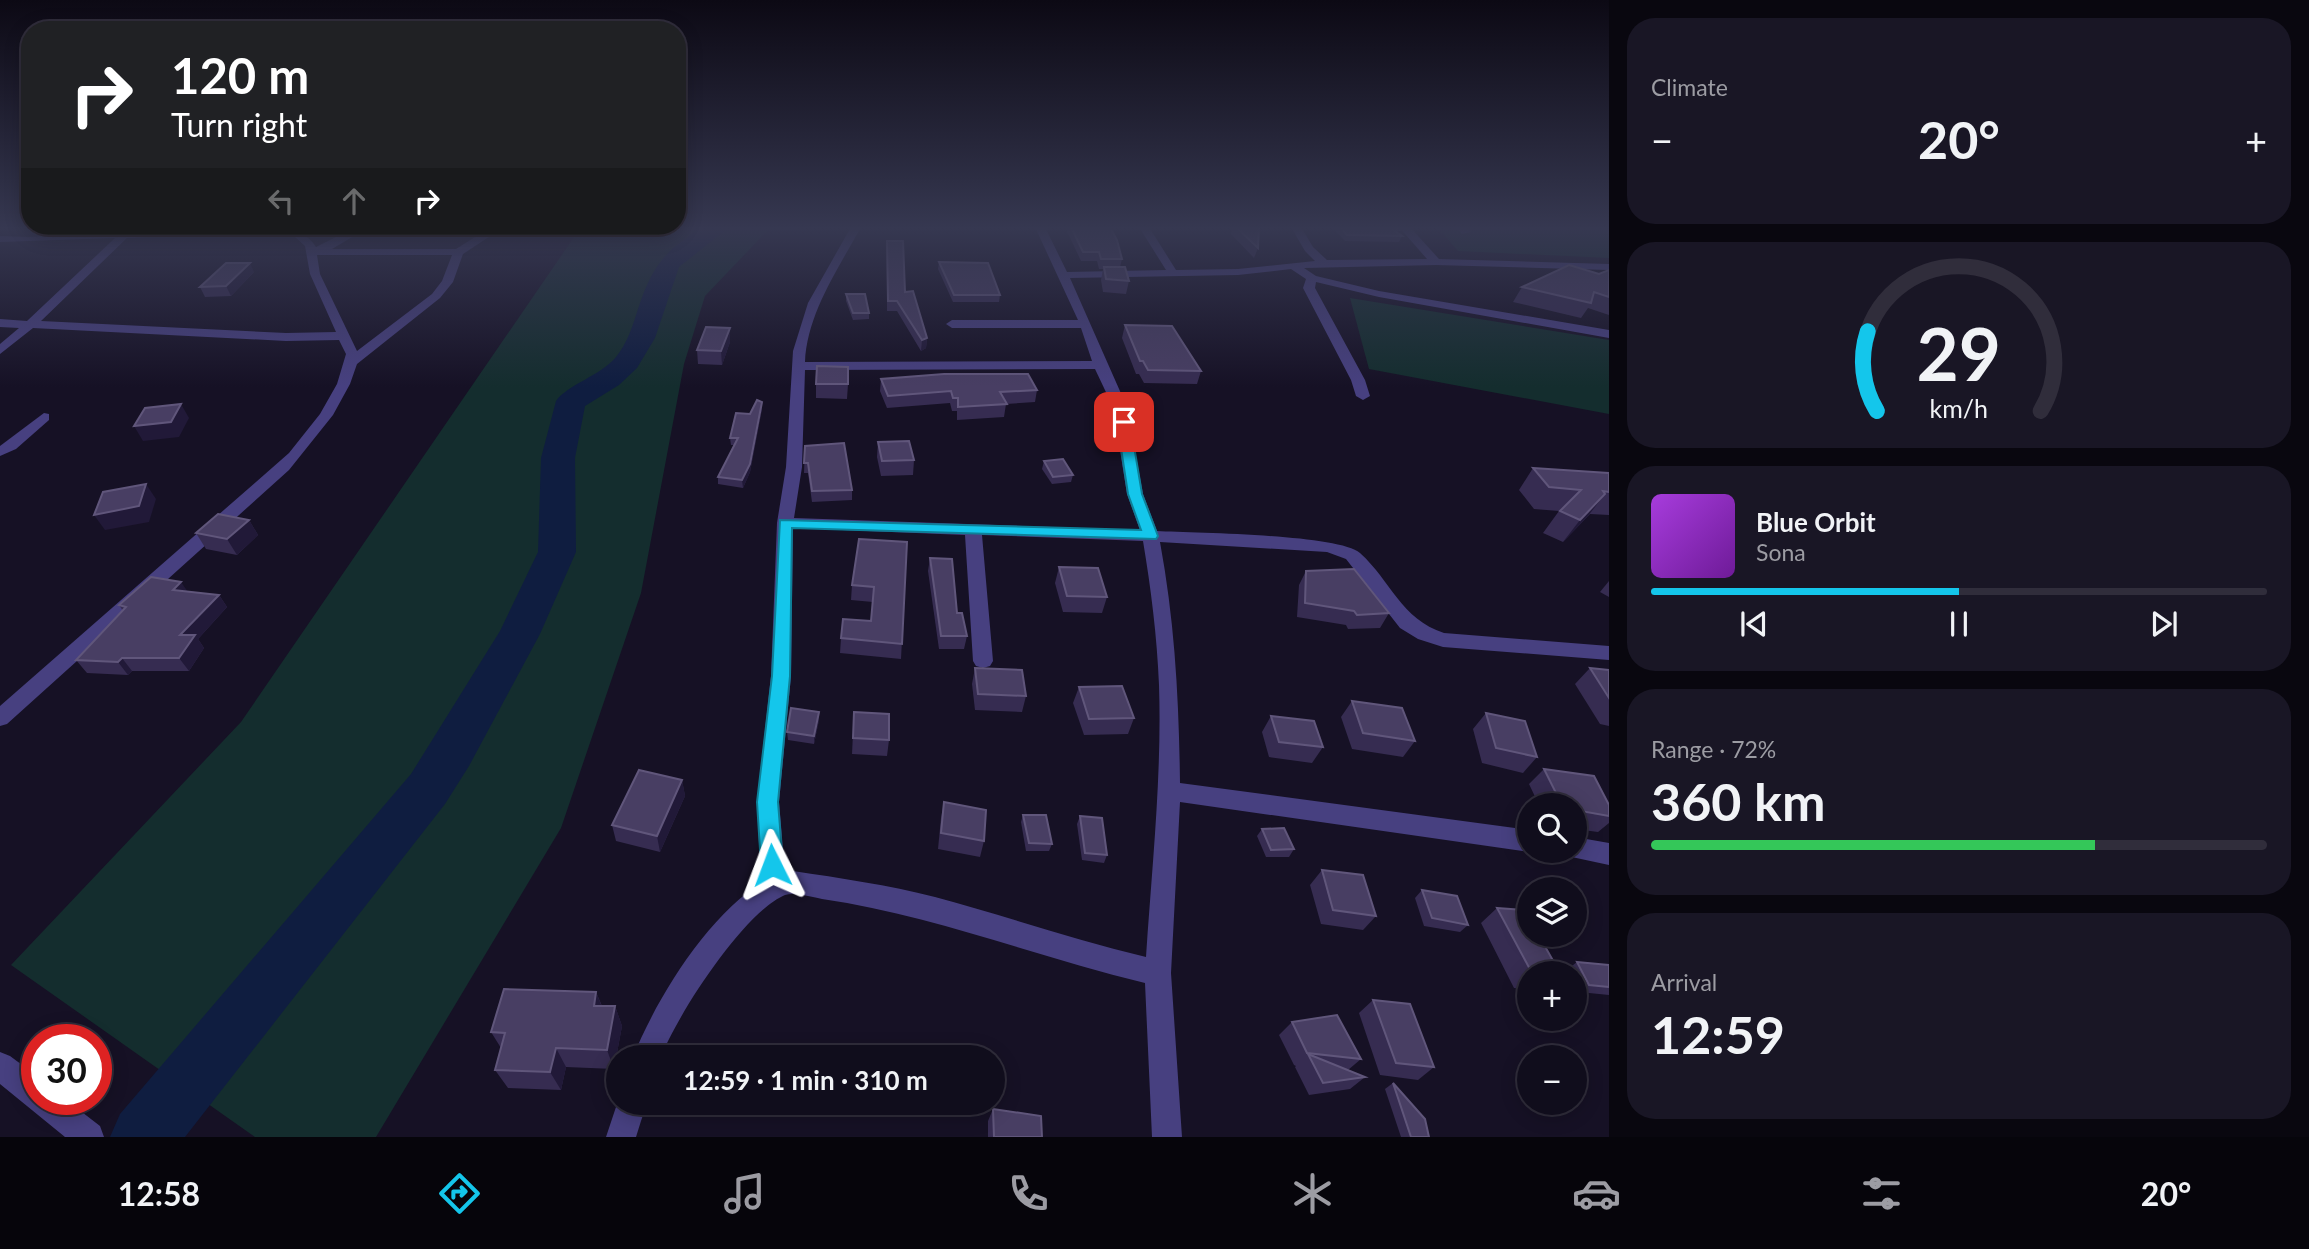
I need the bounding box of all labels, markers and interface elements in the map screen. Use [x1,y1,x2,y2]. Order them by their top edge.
text: 120 m [171,46,309,104]
icon: right [56,49,147,140]
text: Climate [1651,73,1728,101]
text: Turn right [171,105,307,144]
text: 20° [1918,108,2000,170]
text: − [1651,117,1673,163]
text: + [2245,117,2267,163]
icon: left [262,182,300,220]
icon: ahead [335,182,373,220]
icon: right [408,182,446,220]
text: 29 [1917,309,2001,397]
pin [1094,392,1154,452]
text: km/h [1930,392,1988,422]
icon: arrive [1105,403,1143,441]
text: Blue Orbit [1756,506,1876,538]
text: Sona [1756,538,1806,566]
icon: previous [1735,605,1773,643]
icon: pause [1940,605,1978,643]
icon: next [2145,605,2183,643]
text: Range · 72% [1651,735,1776,763]
text: 360 km [1651,770,1825,832]
map controls [1517,793,1587,1115]
button: search [1517,793,1587,863]
position arrow [735,828,809,902]
button: layers [1517,877,1587,947]
button: + [1517,961,1587,1031]
text: Arrival [1651,968,1717,996]
text: 12:59 [1651,1003,1785,1065]
speed limit sign: 30 [21,1024,112,1115]
button: − [1517,1045,1587,1115]
text: 12:59 · 1 min · 310 m [683,1064,928,1096]
icon: directions [435,1169,484,1218]
icon: music [720,1169,769,1218]
icon: phone [1004,1169,1053,1218]
icon: climate [1288,1169,1337,1218]
icon: car [1572,1169,1621,1218]
icon: filters [1857,1169,1906,1218]
text: 12:58 [118,1174,200,1213]
text: 20° [2141,1174,2191,1213]

